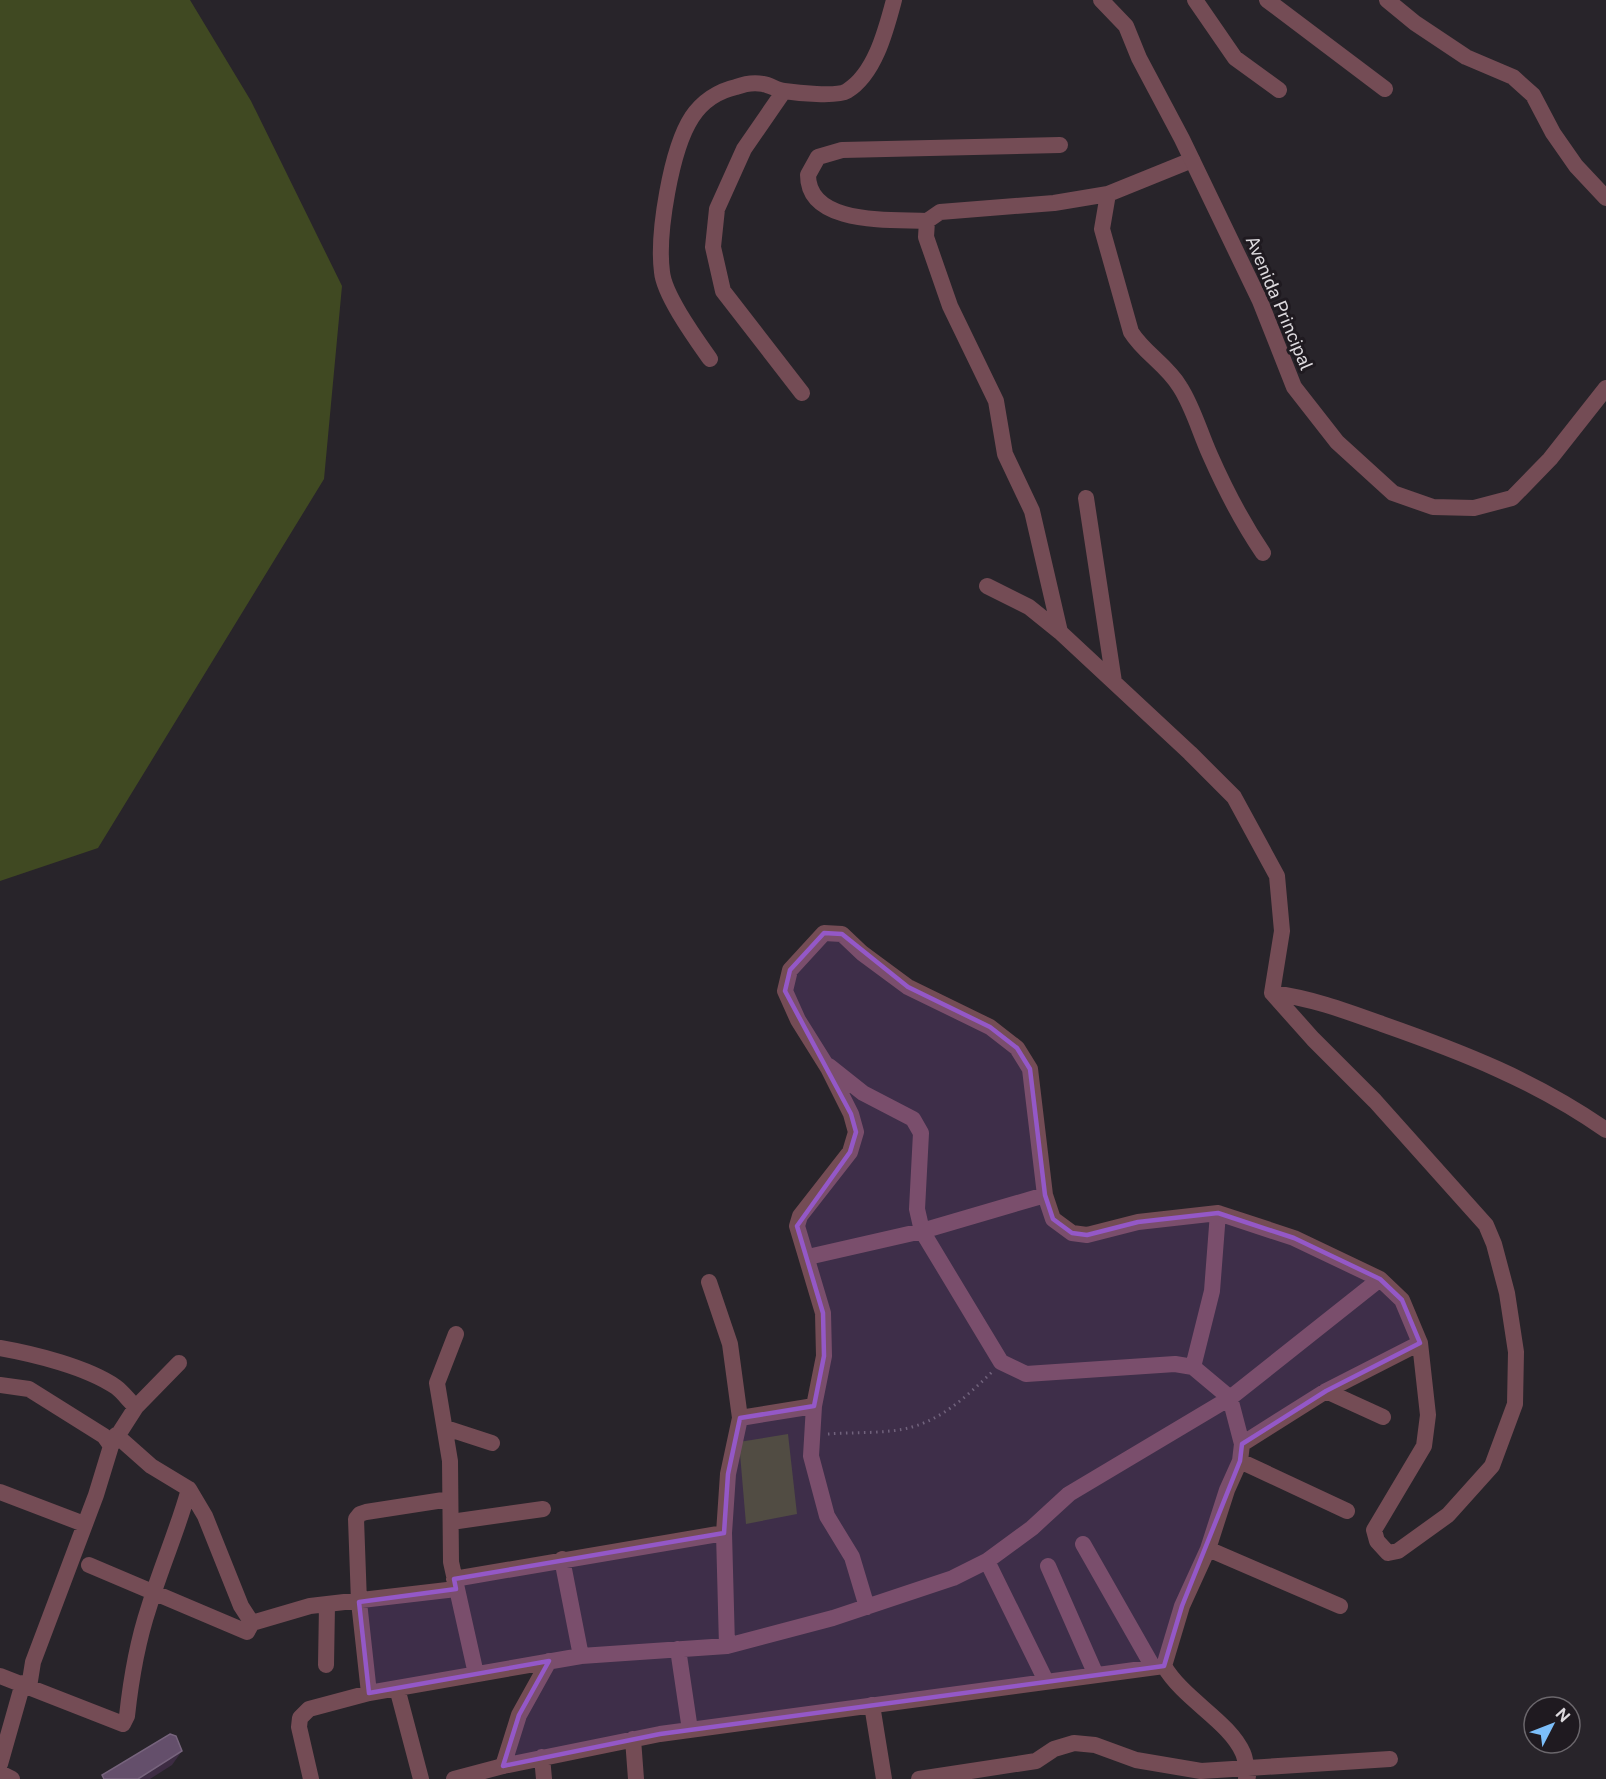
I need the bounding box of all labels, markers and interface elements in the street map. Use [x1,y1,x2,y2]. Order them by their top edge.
street label: Avenida Principal [1242,232,1317,373]
north arrow [1522,1695,1582,1755]
text: N [1552,1704,1574,1726]

